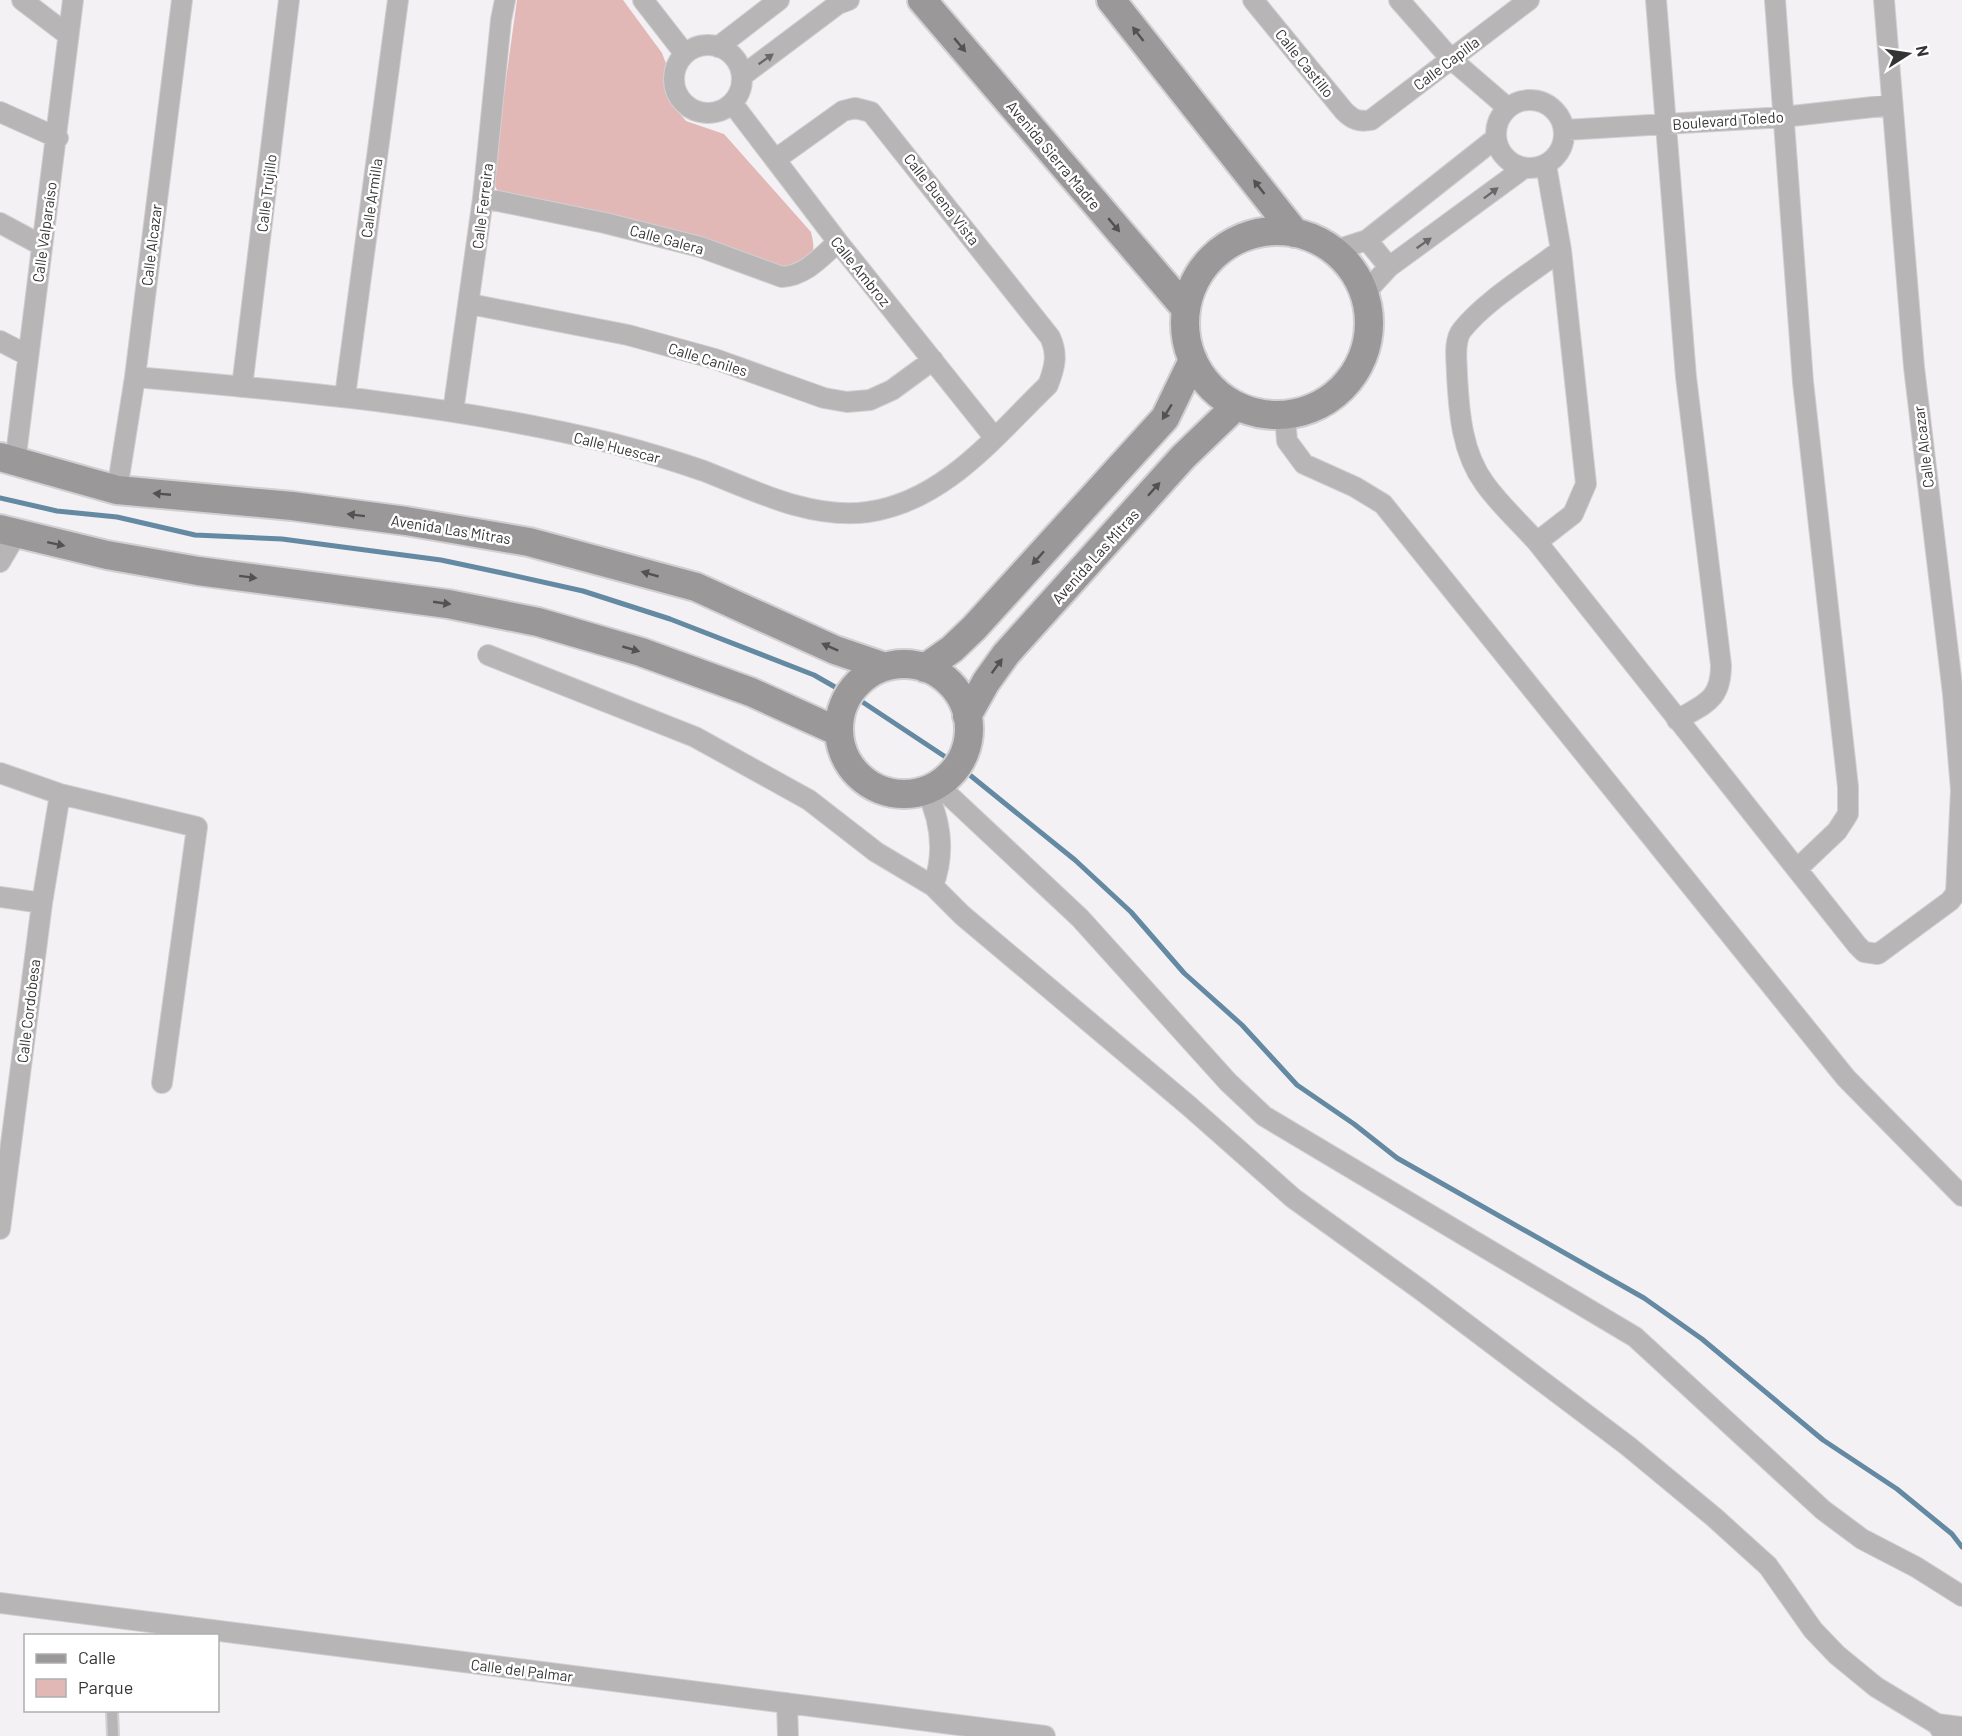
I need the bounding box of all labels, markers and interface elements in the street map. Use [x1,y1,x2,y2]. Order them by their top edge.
north arrow [1878,24,1938,84]
street label: Calle Castillo [1272,25,1338,101]
one-way arrow [1131,26,1144,42]
street label: Calle Capilla [1409,32,1483,94]
one-way arrow [953,37,966,52]
text: N [1913,44,1934,58]
one-way arrow [758,53,774,65]
street label: Avenida Sierra Madre [1003,97,1105,213]
street label: Boulevard Toledo [1672,107,1784,133]
street label: Calle Buena Vista [901,150,983,248]
street label: Calle Trujillo [252,153,280,233]
street label: Calle Armilla [357,157,385,239]
street label: Calle Ferreira [468,162,496,250]
one-way arrow [1252,179,1265,195]
street label: Calle Valparaíso [28,181,60,283]
one-way arrow [1483,188,1498,200]
street label: Calle Alcazar [137,202,165,287]
one-way arrow [1107,217,1120,232]
street label: Calle Galera [628,220,706,258]
street label: Calle Ambroz [827,233,895,310]
one-way arrow [1415,237,1431,249]
street label: Calle Caniles [666,338,750,380]
one-way arrow [1162,404,1173,421]
street label: Calle Alcazar [1909,404,1937,489]
street label: Calle Huescar [572,428,663,467]
one-way arrow [1147,482,1160,497]
one-way arrow [153,489,172,499]
street label: Avenida Las Mitras [1048,505,1142,607]
one-way arrow [347,510,366,519]
street label: Avenida Las Mitras [390,511,512,547]
one-way arrow [47,539,66,549]
one-way arrow [1032,550,1045,565]
one-way arrow [641,569,659,578]
one-way arrow [239,572,258,582]
one-way arrow [432,599,451,608]
one-way arrow [822,642,839,651]
one-way arrow [622,645,640,654]
one-way arrow [991,659,1003,675]
street label: Calle Cordobesa [13,958,43,1064]
legend [24,1634,219,1712]
text: Calle [78,1646,116,1668]
street label: Calle del Palmar [470,1655,575,1685]
text: Parque [78,1676,133,1698]

